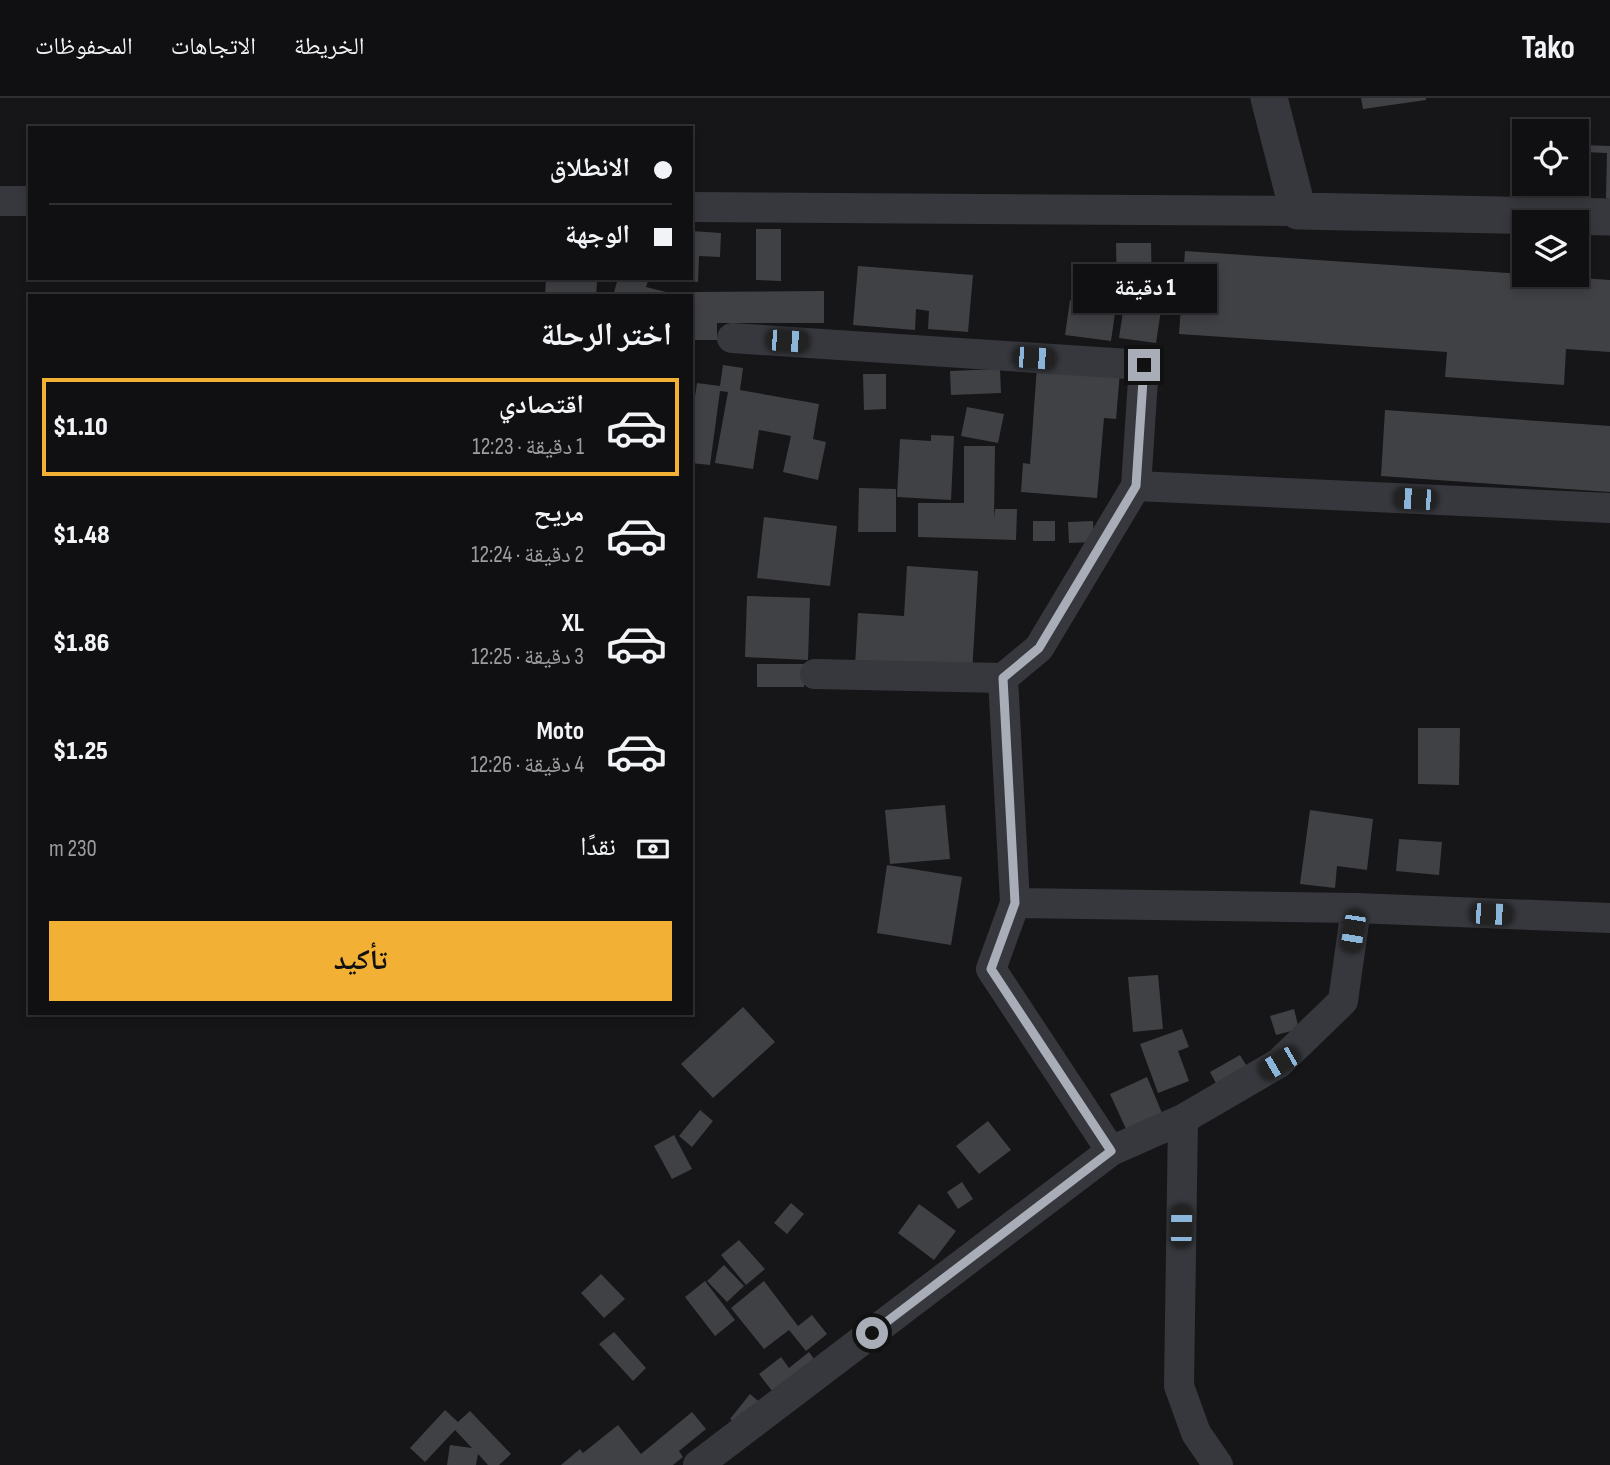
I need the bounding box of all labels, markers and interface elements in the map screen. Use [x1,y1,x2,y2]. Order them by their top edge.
text: Tako [1521,28,1575,68]
text: المحفوظات [35,32,133,61]
text: الاتجاهات [171,32,256,61]
text: الخريطة [294,32,365,61]
map controls [1512,119,1589,287]
button: locate [1512,119,1589,196]
text: الانطلاق [550,153,630,184]
button: layers [1512,210,1589,287]
text: الوجهة [565,220,630,251]
callout: 1 دقيقة [1072,264,1216,313]
text: 1 دقيقة [1114,274,1176,302]
text: اختر الرحلة [541,316,672,355]
car [766,329,809,353]
car [1013,346,1056,370]
route end [1128,349,1160,381]
text: اقتصادي [499,390,584,421]
icon: car [605,396,668,459]
text: $1.10 [53,412,108,443]
text: 1 دقيقة · 12:23 [472,433,584,461]
car [1394,487,1437,511]
text: مريح [534,498,584,529]
icon: car [605,504,668,567]
text: $1.48 [53,520,110,551]
text: 2 دقيقة · 12:24 [471,541,584,569]
text: XL [562,608,584,639]
icon: car [605,612,668,675]
text: $1.86 [53,628,109,659]
text: 3 دقيقة · 12:25 [471,643,584,671]
text: Moto [536,716,584,747]
icon: car [605,720,668,783]
text: $1.25 [53,736,108,767]
text: 4 دقيقة · 12:26 [470,751,584,779]
icon: cash [634,830,672,868]
text: نقدًا [580,832,616,863]
text: 230 m [49,835,97,863]
car [1470,903,1513,925]
car [1340,909,1367,953]
button: تأكيد [49,921,672,1001]
car [1256,1043,1303,1083]
car [1171,1205,1192,1247]
route start [856,1317,888,1349]

